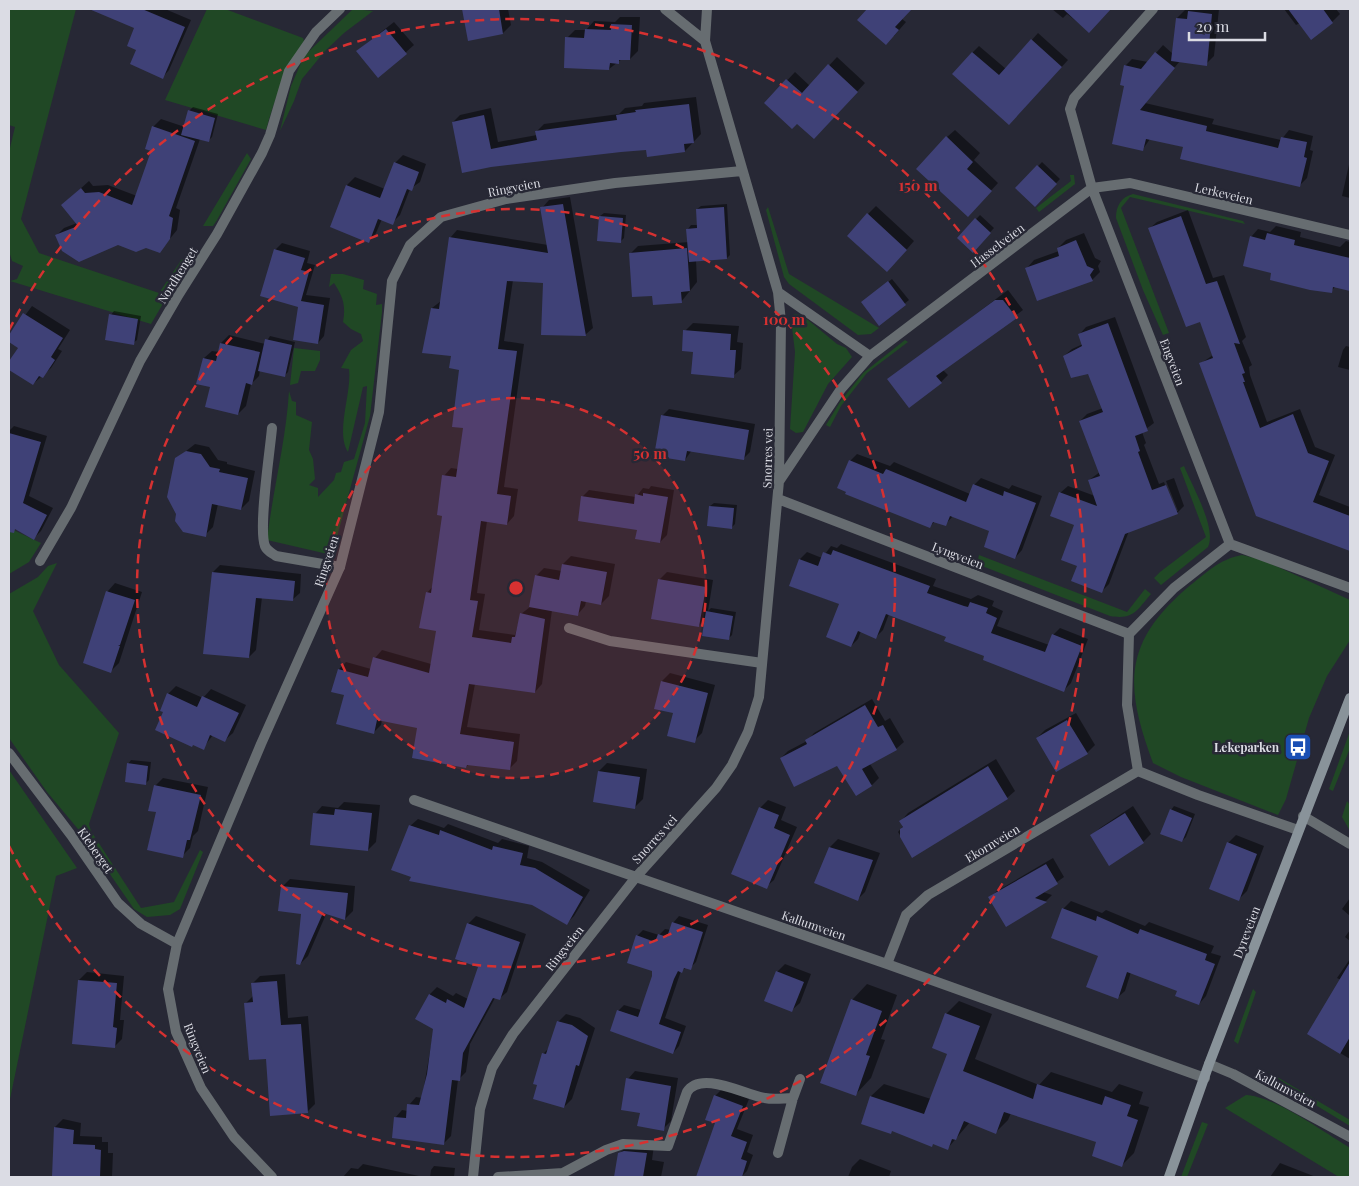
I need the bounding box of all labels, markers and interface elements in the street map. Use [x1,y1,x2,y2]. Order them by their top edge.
scale bar [1189,10,1265,42]
text: 20 m [1196,16,1230,36]
street label: Ringveien [486,174,542,200]
text: 150 m [898,175,938,195]
street label: Lerkeveien [1193,179,1255,207]
street label: Hasselveien [967,219,1027,271]
street label: Nordhenget [153,243,201,306]
text: 100 m [763,309,806,329]
street label: Engveien [1157,336,1189,388]
street label: Snorres vei [758,427,776,488]
text: 50 m [633,443,667,463]
street label: Ringveien [310,533,342,589]
street label: Lyngveien [930,538,986,572]
centre of rings [507,579,525,597]
bus stop icon: Lekeparken [1283,732,1313,762]
place label: Lekeparken [1214,739,1280,755]
street label: Snorres vei [628,811,680,867]
street label: Ekornveien [962,820,1022,866]
street label: Kleberget [75,824,118,876]
street label: Dyreveien [1229,904,1263,960]
street label: Kallumveien [780,907,848,943]
street label: Ringveien [541,922,587,974]
street label: Ringveien [181,1020,215,1076]
street label: Kallumveien [1253,1065,1319,1111]

